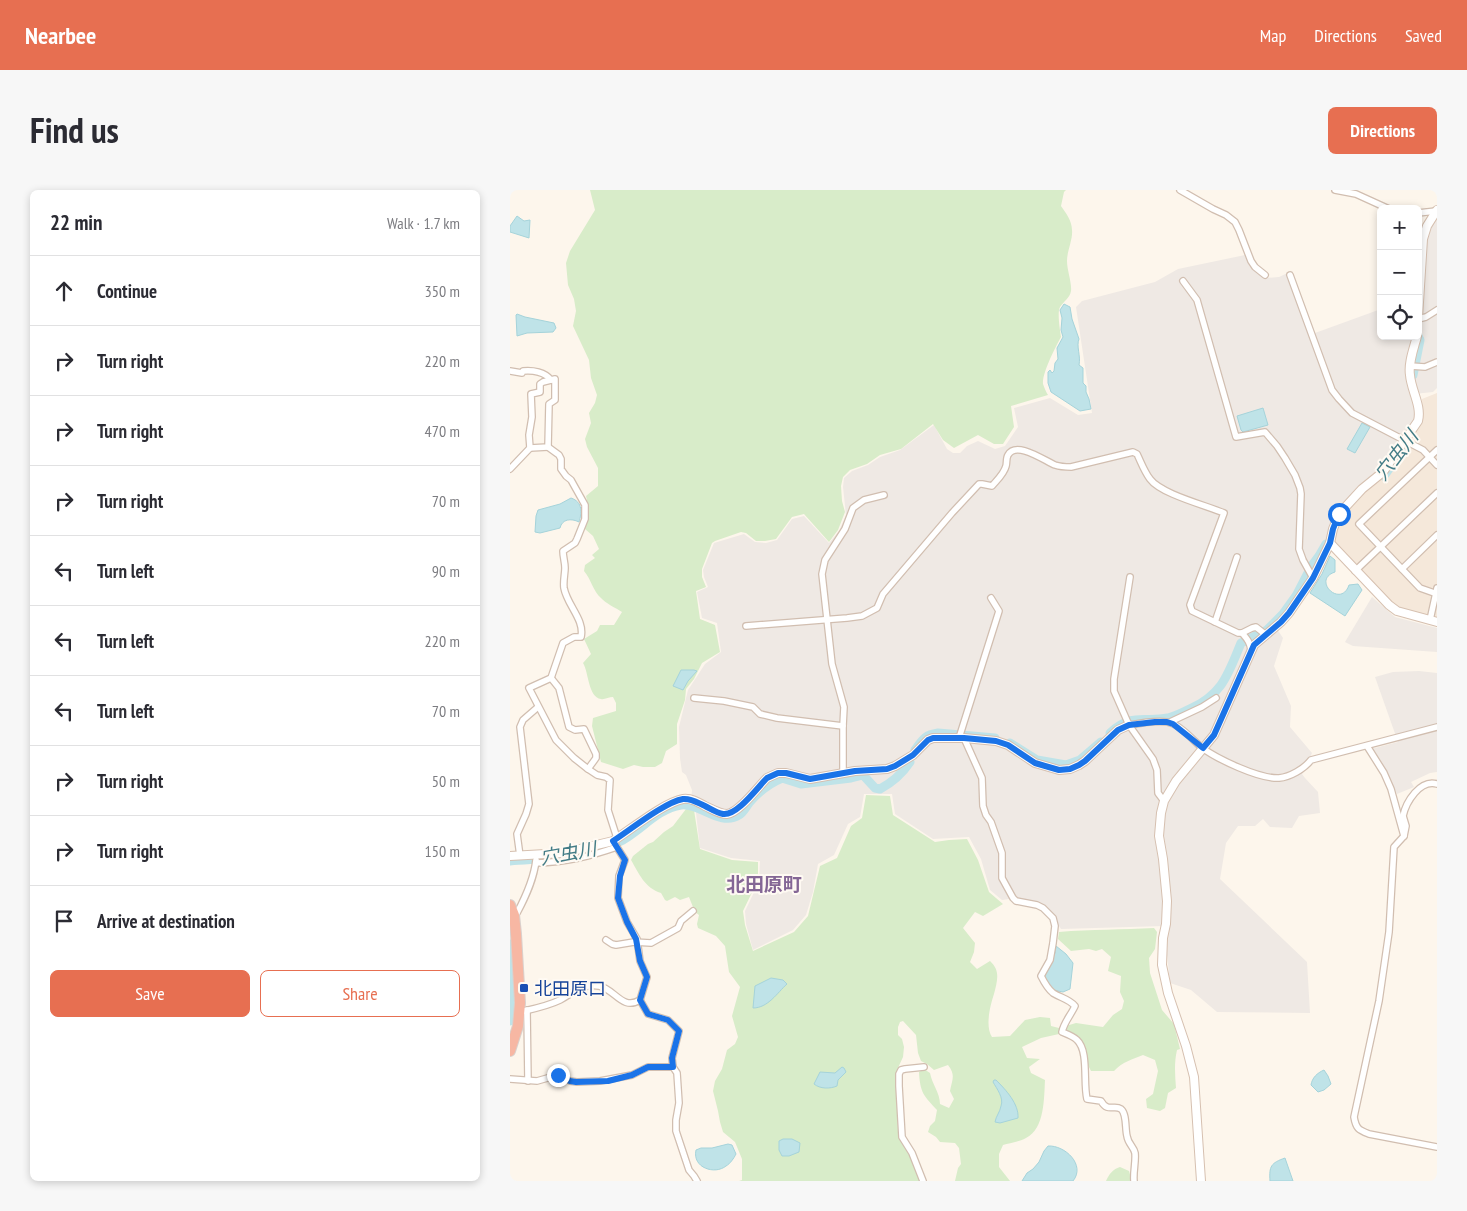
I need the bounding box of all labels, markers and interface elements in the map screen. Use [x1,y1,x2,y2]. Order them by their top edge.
text: Nearbee [25,20,96,51]
text: Map [1260,24,1286,47]
text: Directions [1314,24,1377,47]
text: Saved [1405,24,1442,47]
text: Find us [30,107,119,153]
button: Directions [1328,107,1437,154]
map controls [1377,205,1422,340]
button: + [1377,205,1422,250]
text: 22 min [50,209,102,236]
text: Walk · 1.7 km [387,213,460,233]
button: − [1377,250,1422,295]
icon: ahead [50,277,78,305]
text: Continue [97,279,157,303]
text: 350 m [425,281,460,301]
button: locate [1377,295,1422,340]
icon: right [50,347,78,375]
text: Turn right [97,349,163,373]
text: 220 m [425,351,460,371]
icon: right [50,417,78,445]
text: Turn right [97,419,163,443]
text: 470 m [425,421,460,441]
water label: 穴虫川 [1369,424,1424,485]
icon: right [50,487,78,515]
text: Turn right [97,489,163,513]
text: 70 m [432,491,460,511]
route start [1328,503,1351,526]
icon: left [50,557,78,585]
text: Turn left [97,559,154,583]
text: 90 m [432,561,460,581]
icon: left [50,627,78,655]
text: Turn left [97,629,154,653]
text: 220 m [425,631,460,651]
icon: left [50,697,78,725]
text: Turn left [97,699,154,723]
text: 70 m [432,701,460,721]
icon: right [50,767,78,795]
text: Turn right [97,769,163,793]
text: 50 m [432,771,460,791]
water label: 穴虫川 [538,836,600,870]
icon: right [50,837,78,865]
text: Turn right [97,839,163,863]
text: 150 m [425,841,460,861]
district label: 北田原町 [726,872,802,896]
icon: arrive [50,907,78,935]
text: Arrive at destination [97,909,235,933]
button: Save [50,970,250,1017]
button: Share [260,970,460,1017]
place label: 北田原口 [534,977,606,1000]
marker: 北田原口 [518,982,530,994]
route end [547,1064,570,1087]

